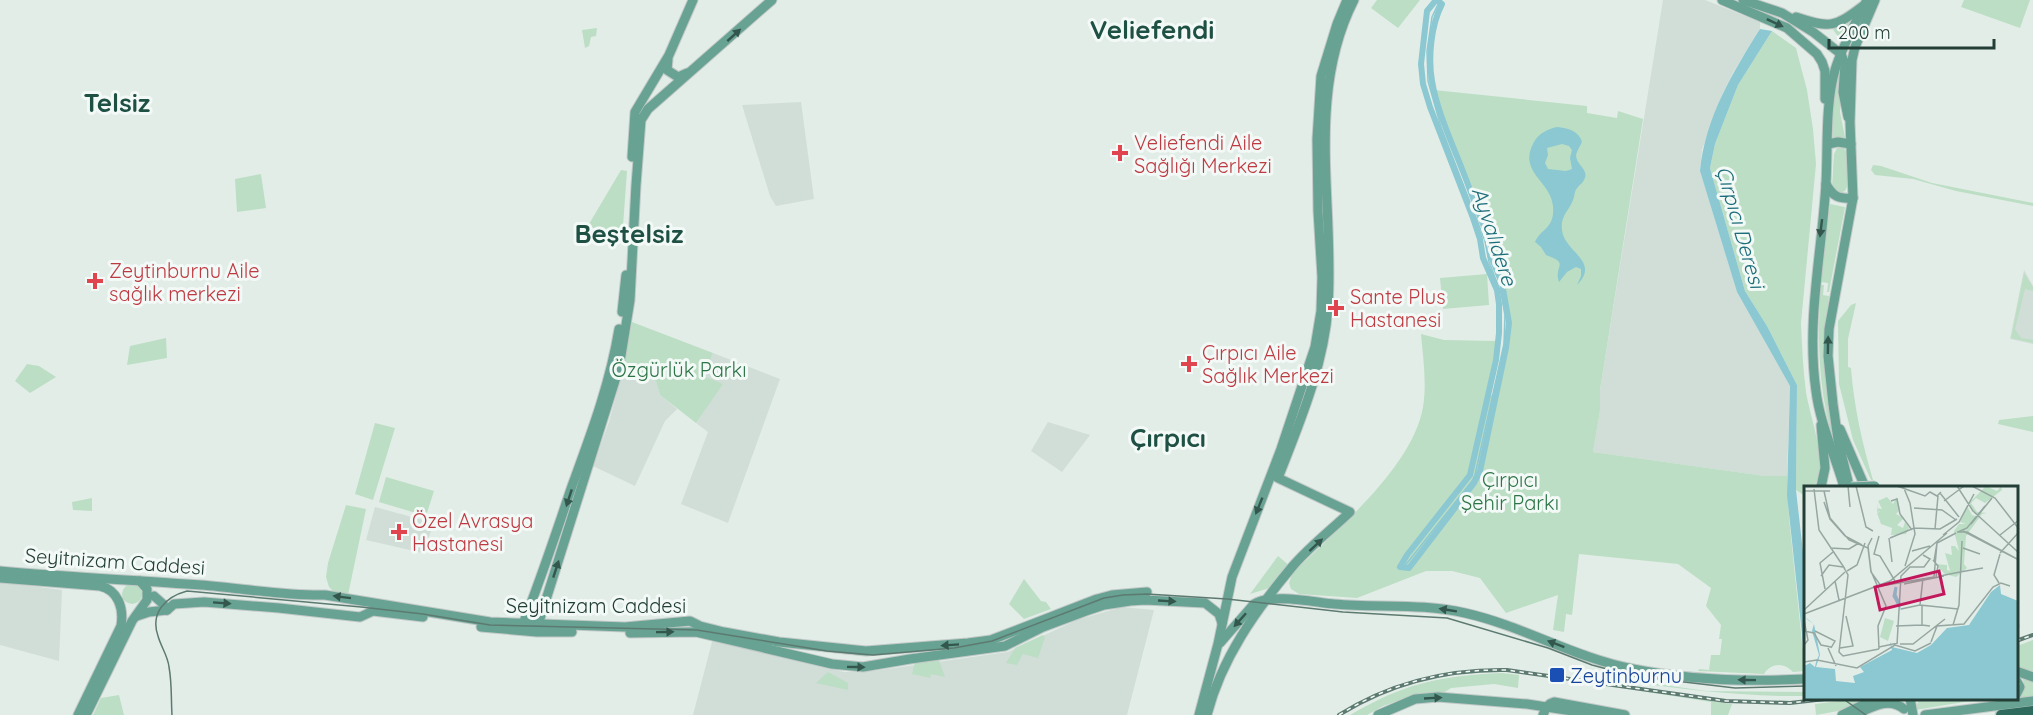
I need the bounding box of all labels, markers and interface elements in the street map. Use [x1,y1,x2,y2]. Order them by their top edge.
scale bar [1829,12,1994,50]
district label: Veliefendi [1090,13,1214,46]
one-way arrow [1767,18,1784,27]
text: 200 m [1838,21,1891,44]
one-way arrow [726,28,741,42]
district label: Telsiz [84,86,151,119]
place label: Veliefendi Aile Sağlığı Merkezi [1134,130,1272,178]
marker: Veliefendi Aile Sağlığı Merkezi [1111,144,1129,162]
water label: Çırpıcı Deresi [1711,163,1771,293]
water label: Ayvalıdere [1467,183,1524,290]
district label: Beştelsiz [575,217,684,250]
one-way arrow [1816,219,1826,238]
place label: Zeytinburnu Aile sağlık merkezi [109,258,259,306]
marker: Zeytinburnu Aile sağlık merkezi [86,272,104,290]
place label: Sante Plus Hastanesi [1350,284,1446,332]
marker: Sante Plus Hastanesi [1327,299,1345,317]
one-way arrow [1823,336,1833,355]
place label: Çırpıcı Aile Sağlık Merkezi [1202,340,1334,388]
marker: Çırpıcı Aile Sağlık Merkezi [1180,355,1198,373]
park label: Özgürlük Parkı [612,357,746,382]
district label: Çırpıcı [1130,421,1206,454]
park label: Çırpıcı Şehir Parkı [1461,467,1559,515]
inset map [1804,486,2018,700]
one-way arrow [563,489,573,507]
one-way arrow [1254,497,1264,515]
place label: Özel Avrasya Hastanesi [412,508,533,556]
marker: Özel Avrasya Hastanesi [390,523,408,541]
one-way arrow [1308,538,1322,552]
street label: Seyitnizam Caddesi [24,542,206,580]
one-way arrow [551,560,561,578]
one-way arrow [333,592,352,602]
street label: Seyitnizam Caddesi [506,593,686,618]
one-way arrow [1157,596,1176,606]
one-way arrow [213,599,232,608]
one-way arrow [1438,605,1457,614]
one-way arrow [1234,612,1247,627]
one-way arrow [656,628,675,637]
one-way arrow [1547,639,1565,649]
one-way arrow [941,640,960,649]
one-way arrow [847,662,866,671]
place label: Zeytinburnu [1570,663,1682,688]
marker: Zeytinburnu [1548,666,1566,684]
one-way arrow [1737,675,1756,685]
one-way arrow [1424,693,1443,702]

